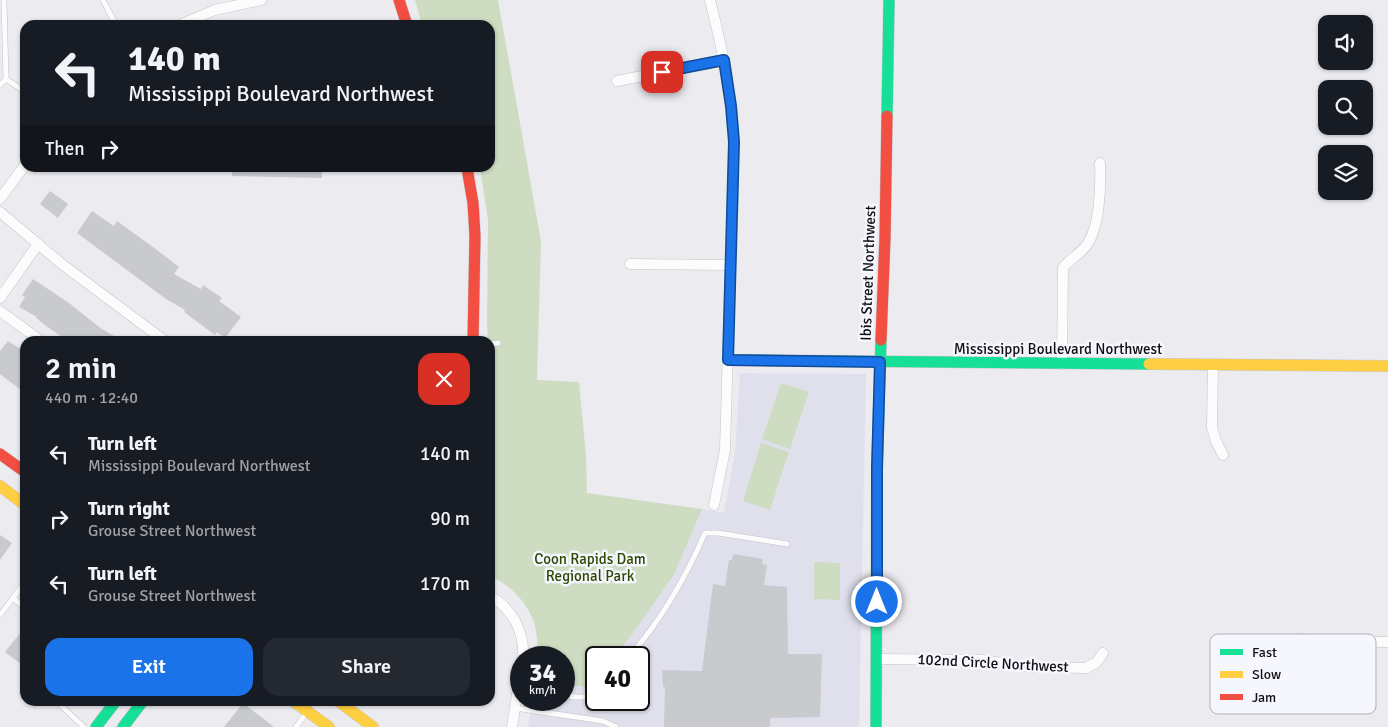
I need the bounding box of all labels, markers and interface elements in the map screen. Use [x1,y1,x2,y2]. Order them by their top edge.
map controls [1318,15,1373,200]
button: sound [1318,15,1373,70]
text: 140 m [128,37,221,80]
icon: left [45,40,110,105]
pin [641,51,683,93]
icon: arrive [648,58,676,86]
text: Mississippi Boulevard Northwest [128,80,434,107]
button: search [1318,80,1373,135]
icon: right [95,135,123,163]
text: Then [45,137,85,161]
button: layers [1318,145,1373,200]
street label: Ibis Street Northwest [857,205,879,341]
street label: Mississippi Boulevard Northwest [954,340,1162,358]
text: 2 min [45,350,117,387]
button: close [418,353,470,405]
text: 440 m · 12:40 [45,388,138,408]
text: Turn left [88,432,157,456]
icon: left [45,440,73,468]
text: 140 m [420,442,470,466]
text: Mississippi Boulevard Northwest [88,456,310,476]
text: Turn right [88,497,170,521]
icon: right [45,505,73,533]
text: 90 m [430,507,470,531]
text: Grouse Street Northwest [88,521,256,541]
park label: Coon Rapids Dam Regional Park [534,550,646,585]
text: Turn left [88,562,157,586]
icon: left [45,570,73,598]
text: 170 m [420,572,470,596]
position arrow [850,575,902,627]
text: Grouse Street Northwest [88,586,256,606]
legend [1210,634,1376,714]
button: Exit [45,638,253,696]
button: Share [263,638,470,696]
text: Fast [1252,644,1277,661]
speed limit sign: 40 [585,646,650,711]
street label: 102nd Circle Northwest [917,650,1069,676]
text: 34 [529,657,556,688]
text: Slow [1252,666,1281,683]
text: km/h [529,683,556,698]
text: Jam [1252,689,1276,706]

